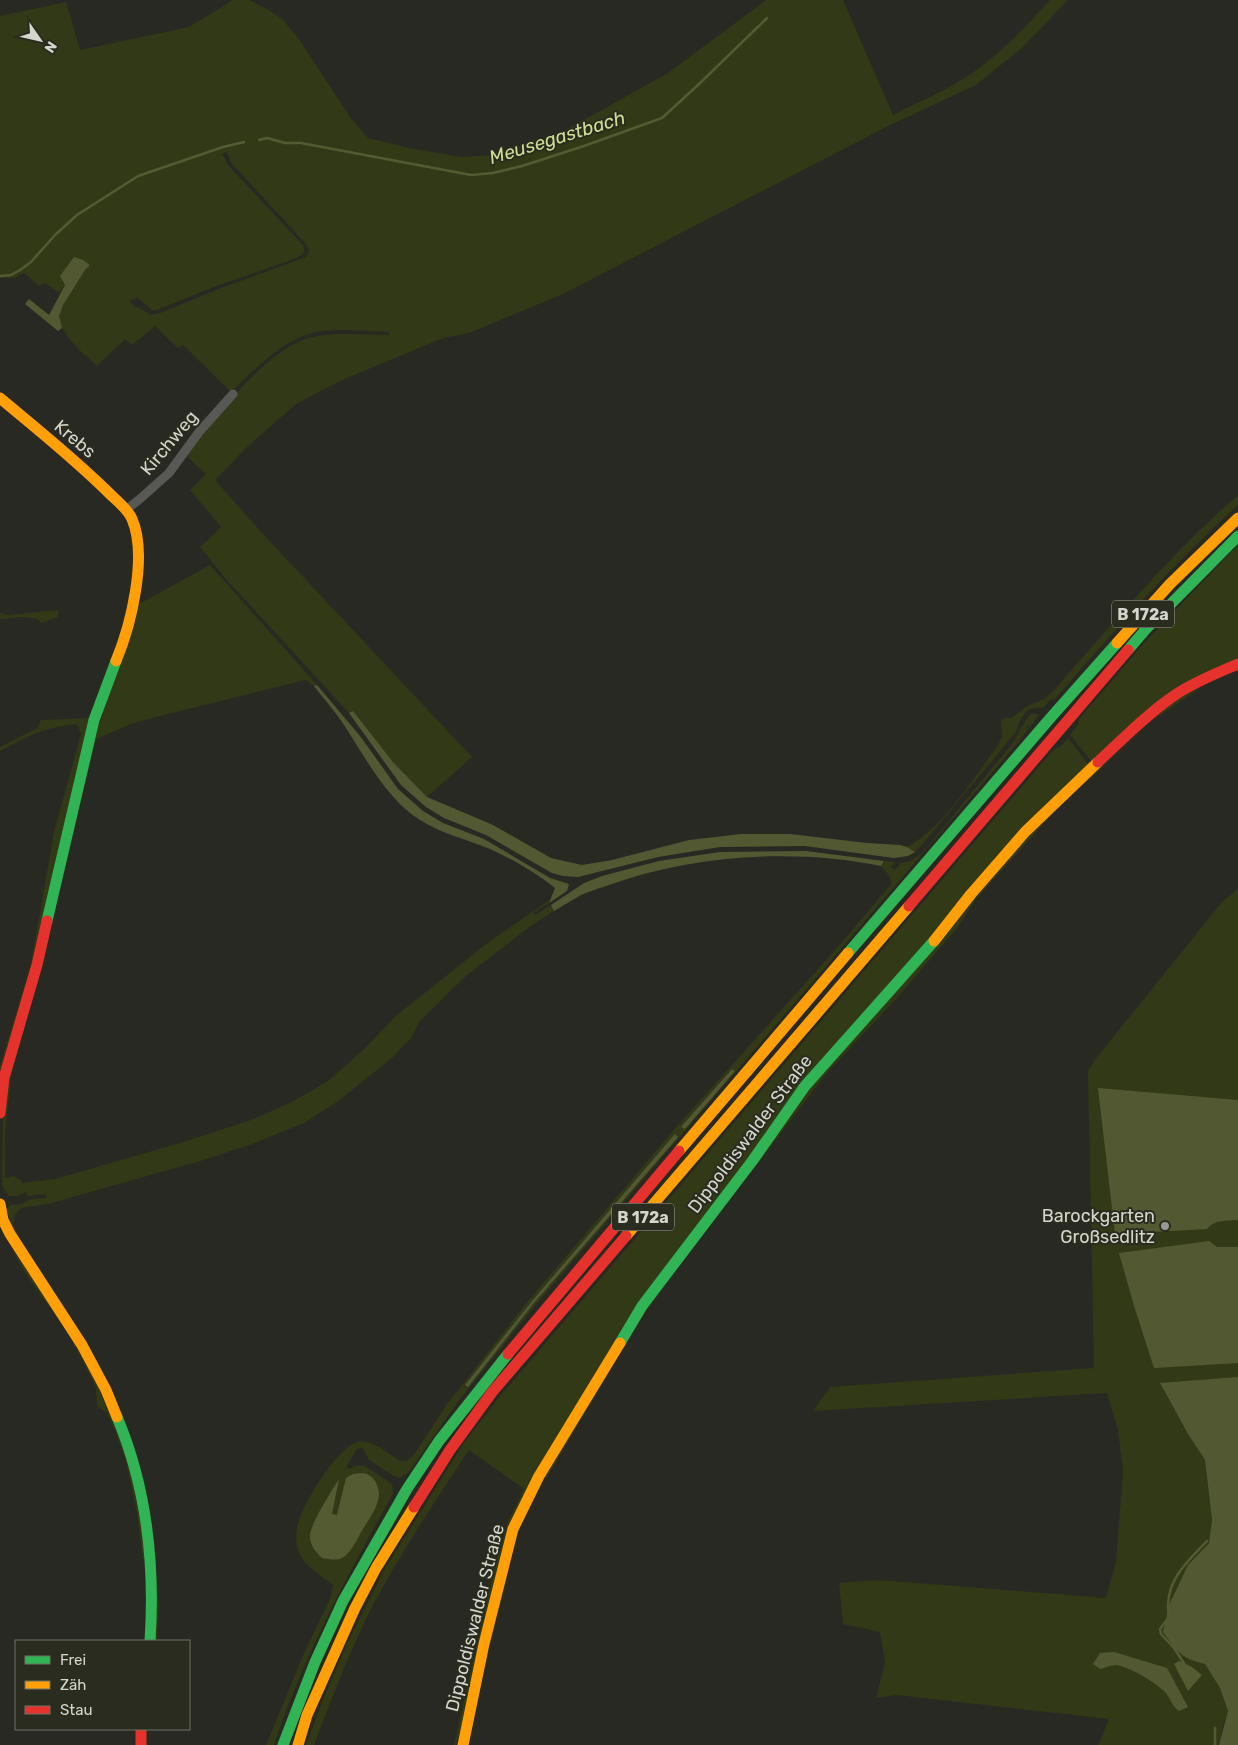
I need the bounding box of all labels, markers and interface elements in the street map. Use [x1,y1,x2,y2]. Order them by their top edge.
north arrow [15,15,65,65]
text: N [40,38,60,56]
water label: Meusegastbach [486,106,628,169]
street label: Kirchweg [136,406,202,480]
street label: Krebs [50,415,100,463]
road number: B 172a [1112,600,1174,628]
street label: Dippoldiswalder Straße [683,1050,817,1218]
road number: B 172a [612,1204,674,1230]
place label: Barockgarten Großsedlitz [1042,1205,1155,1248]
marker: Barockgarten Großsedlitz [1159,1220,1171,1232]
street label: Dippoldiswalder Straße [441,1522,509,1714]
legend [15,1640,190,1730]
text: Frei [60,1651,86,1669]
text: Zäh [60,1676,86,1694]
text: Stau [60,1701,93,1719]

